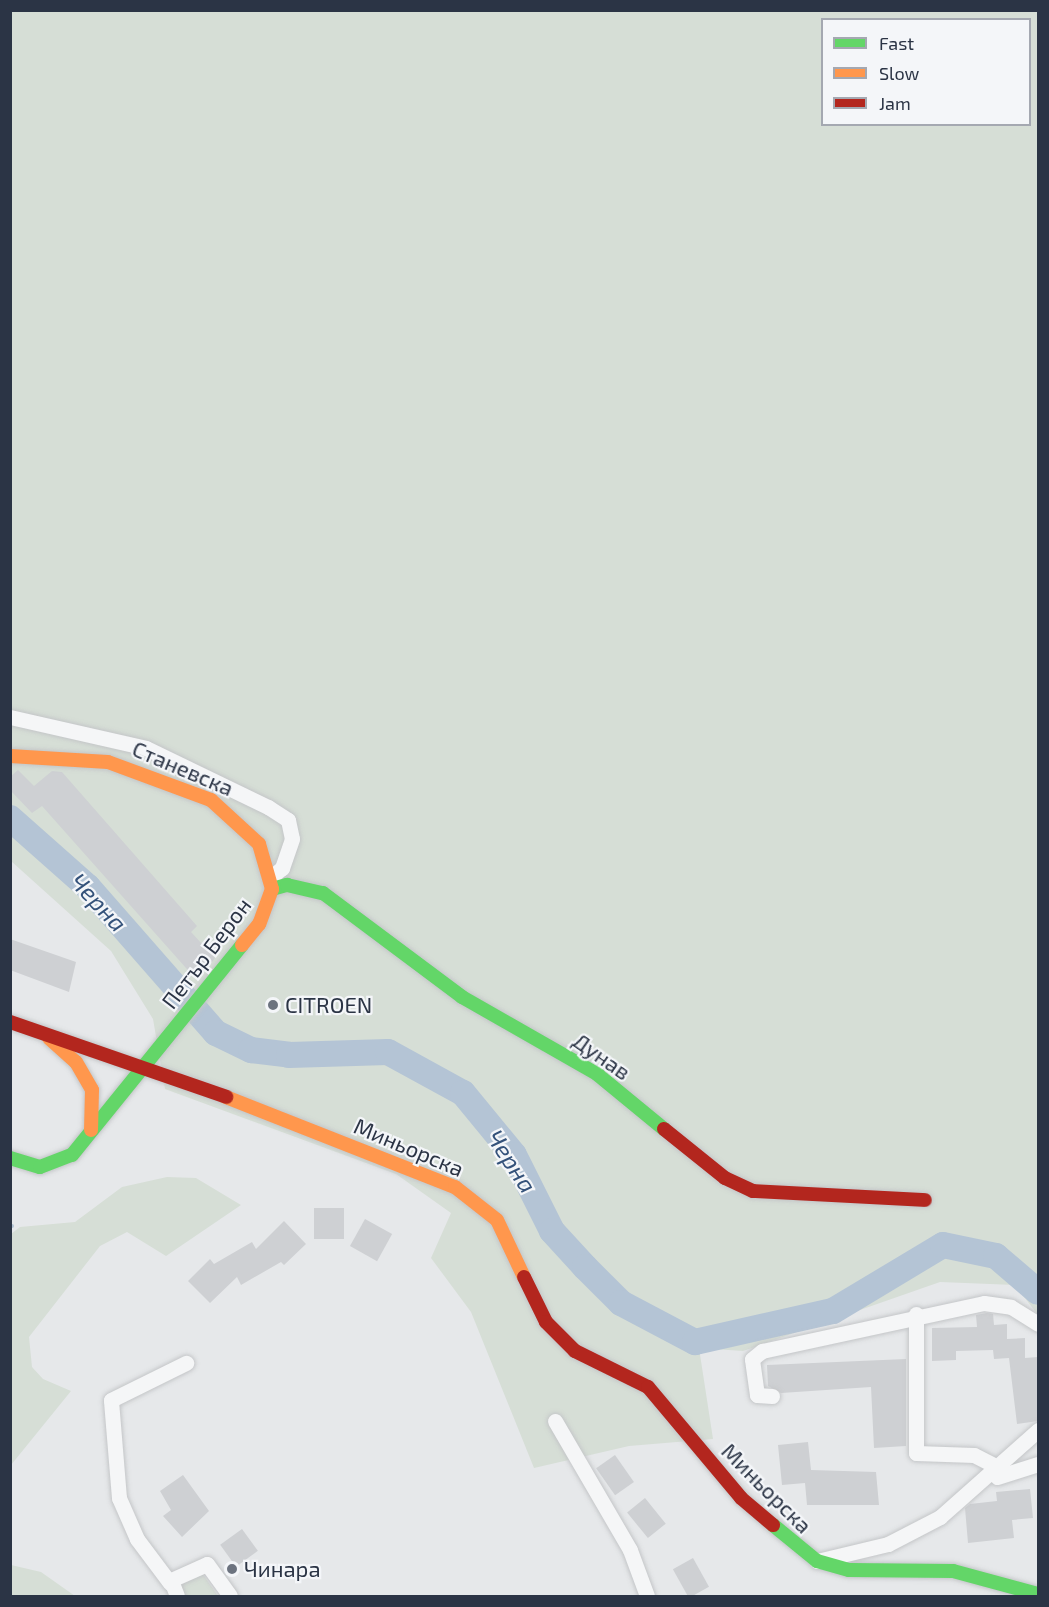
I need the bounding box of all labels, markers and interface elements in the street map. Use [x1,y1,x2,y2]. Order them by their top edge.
legend [821,18,1031,126]
text: Fast [879,32,914,54]
text: Slow [879,62,919,84]
text: Jam [879,92,911,114]
street label: Станевска [129,735,237,801]
water label: Черна [65,867,133,937]
street label: Петър Берон [156,892,256,1014]
place label: CITROEN [285,992,372,1018]
marker: CITROEN [266,998,280,1012]
street label: Дунав [568,1027,636,1085]
street label: Миньорска [350,1112,468,1182]
water label: Черна [481,1124,543,1198]
street label: Миньорска [716,1437,818,1539]
place label: Чинара [244,1556,321,1582]
marker: Чинара [225,1562,239,1576]

